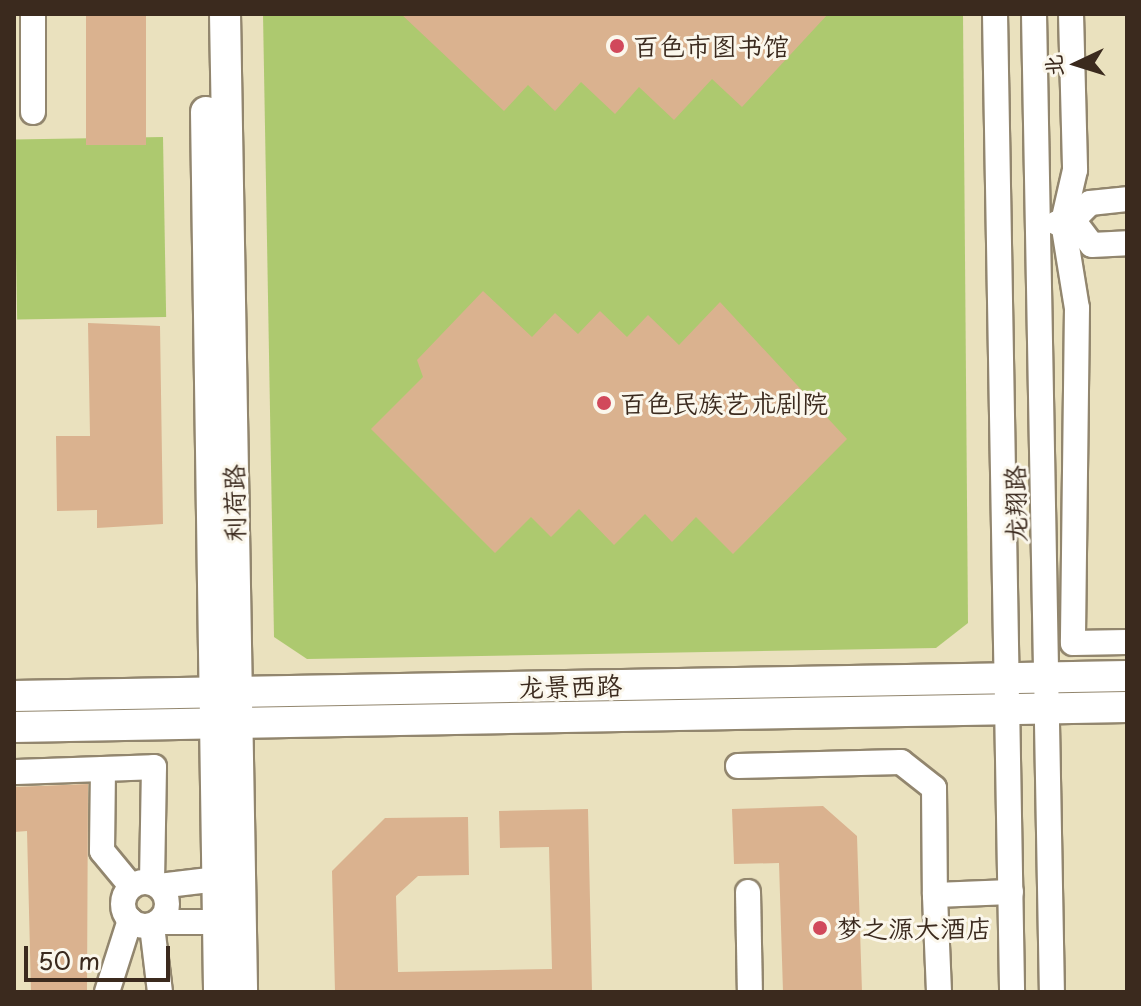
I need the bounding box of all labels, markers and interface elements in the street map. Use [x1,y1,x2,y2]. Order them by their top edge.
north arrow [1037,24,1117,104]
place label: 百色市图书馆 [633,30,789,62]
marker: 百色市图书馆 [608,37,626,55]
text: 北 [1035,54,1070,78]
place label: 百色民族艺术剧院 [620,387,828,419]
marker: 百色民族艺术剧院 [595,394,613,412]
street label: 利荷路 [218,464,250,542]
street label: 龙翔路 [999,465,1031,543]
street label: 龙景西路 [518,669,622,703]
place label: 梦之源大酒店 [836,912,992,944]
marker: 梦之源大酒店 [811,919,829,937]
scale bar [28,930,174,980]
text: 50 m [38,942,100,978]

